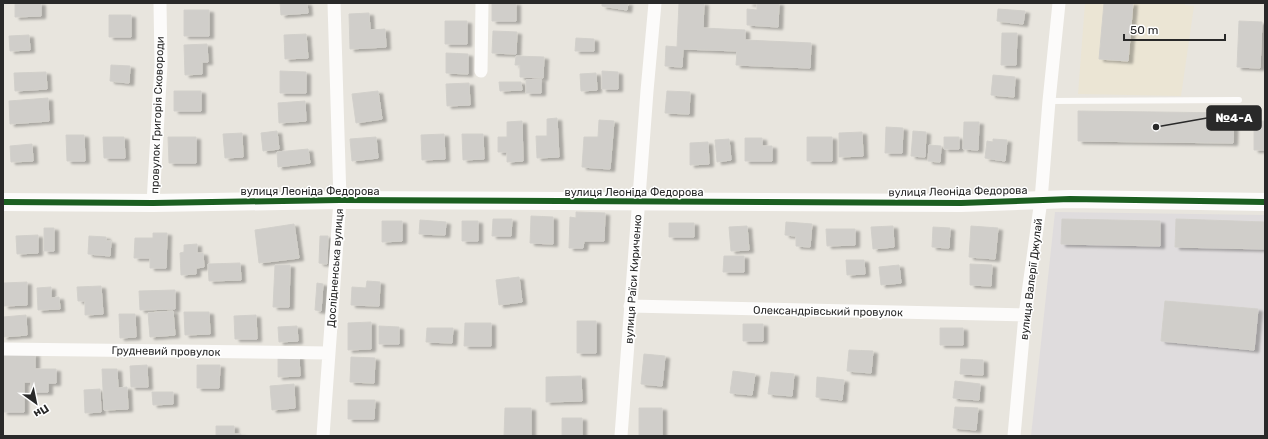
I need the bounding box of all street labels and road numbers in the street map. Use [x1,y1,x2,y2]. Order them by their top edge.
street label: провулок Григорія Сковороди [148,36,167,194]
street label: вулиця Леоніда Федорова [888,184,1028,199]
street label: вулиця Леоніда Федорова [241,185,380,198]
street label: вулиця Леоніда Федорова [565,186,704,199]
street label: Дослідненська вулиця [325,208,346,328]
street label: вулиця Раїси Кириченко [622,214,645,344]
street label: вулиця Валерії Джулай [1018,218,1045,341]
street label: Олександрівський провулок [753,304,903,319]
street label: Грудневий провулок [112,344,221,359]

